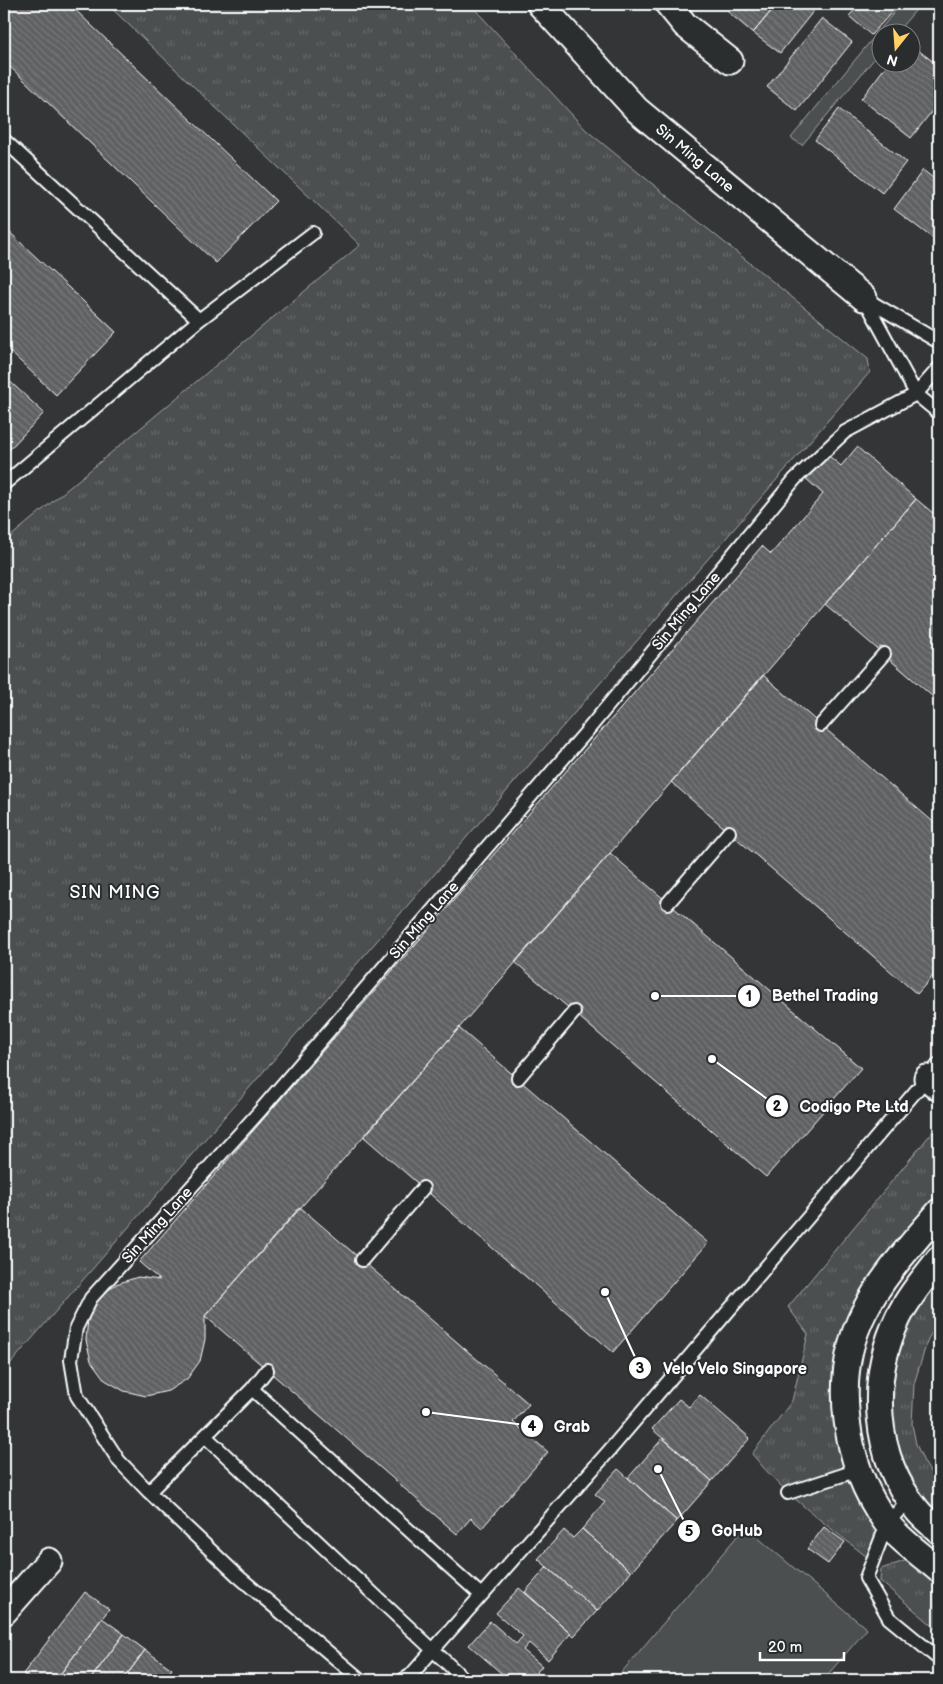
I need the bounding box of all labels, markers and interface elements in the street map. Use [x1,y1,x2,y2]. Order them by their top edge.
north arrow [870,22,920,72]
text: N [885,50,900,70]
street label: Sin Ming Lane [652,120,738,197]
street label: Sin Ming Lane [648,568,725,654]
street label: Sin Ming Lane [385,878,463,963]
district label: SIN MING [69,882,161,903]
callout: Bethel Trading [737,980,888,1011]
text: 1 [746,987,752,1006]
text: Bethel Trading [772,987,878,1006]
callout: Codigo Pte Ltd [764,1091,918,1122]
text: 2 [773,1097,782,1116]
text: Codigo Pte Ltd [799,1098,909,1117]
street label: Sin Ming Lane [118,1183,197,1268]
callout: Velo Velo Singapore [628,1353,817,1384]
text: 3 [636,1359,645,1378]
text: Velo Velo Singapore [663,1360,807,1379]
callout: Grab [519,1411,600,1442]
text: 4 [528,1417,537,1436]
text: Grab [554,1418,591,1437]
callout: GoHub [676,1515,773,1546]
text: 5 [685,1522,694,1541]
text: GoHub [711,1522,763,1541]
scale bar [760,1629,844,1661]
text: 20 m [768,1638,802,1657]

